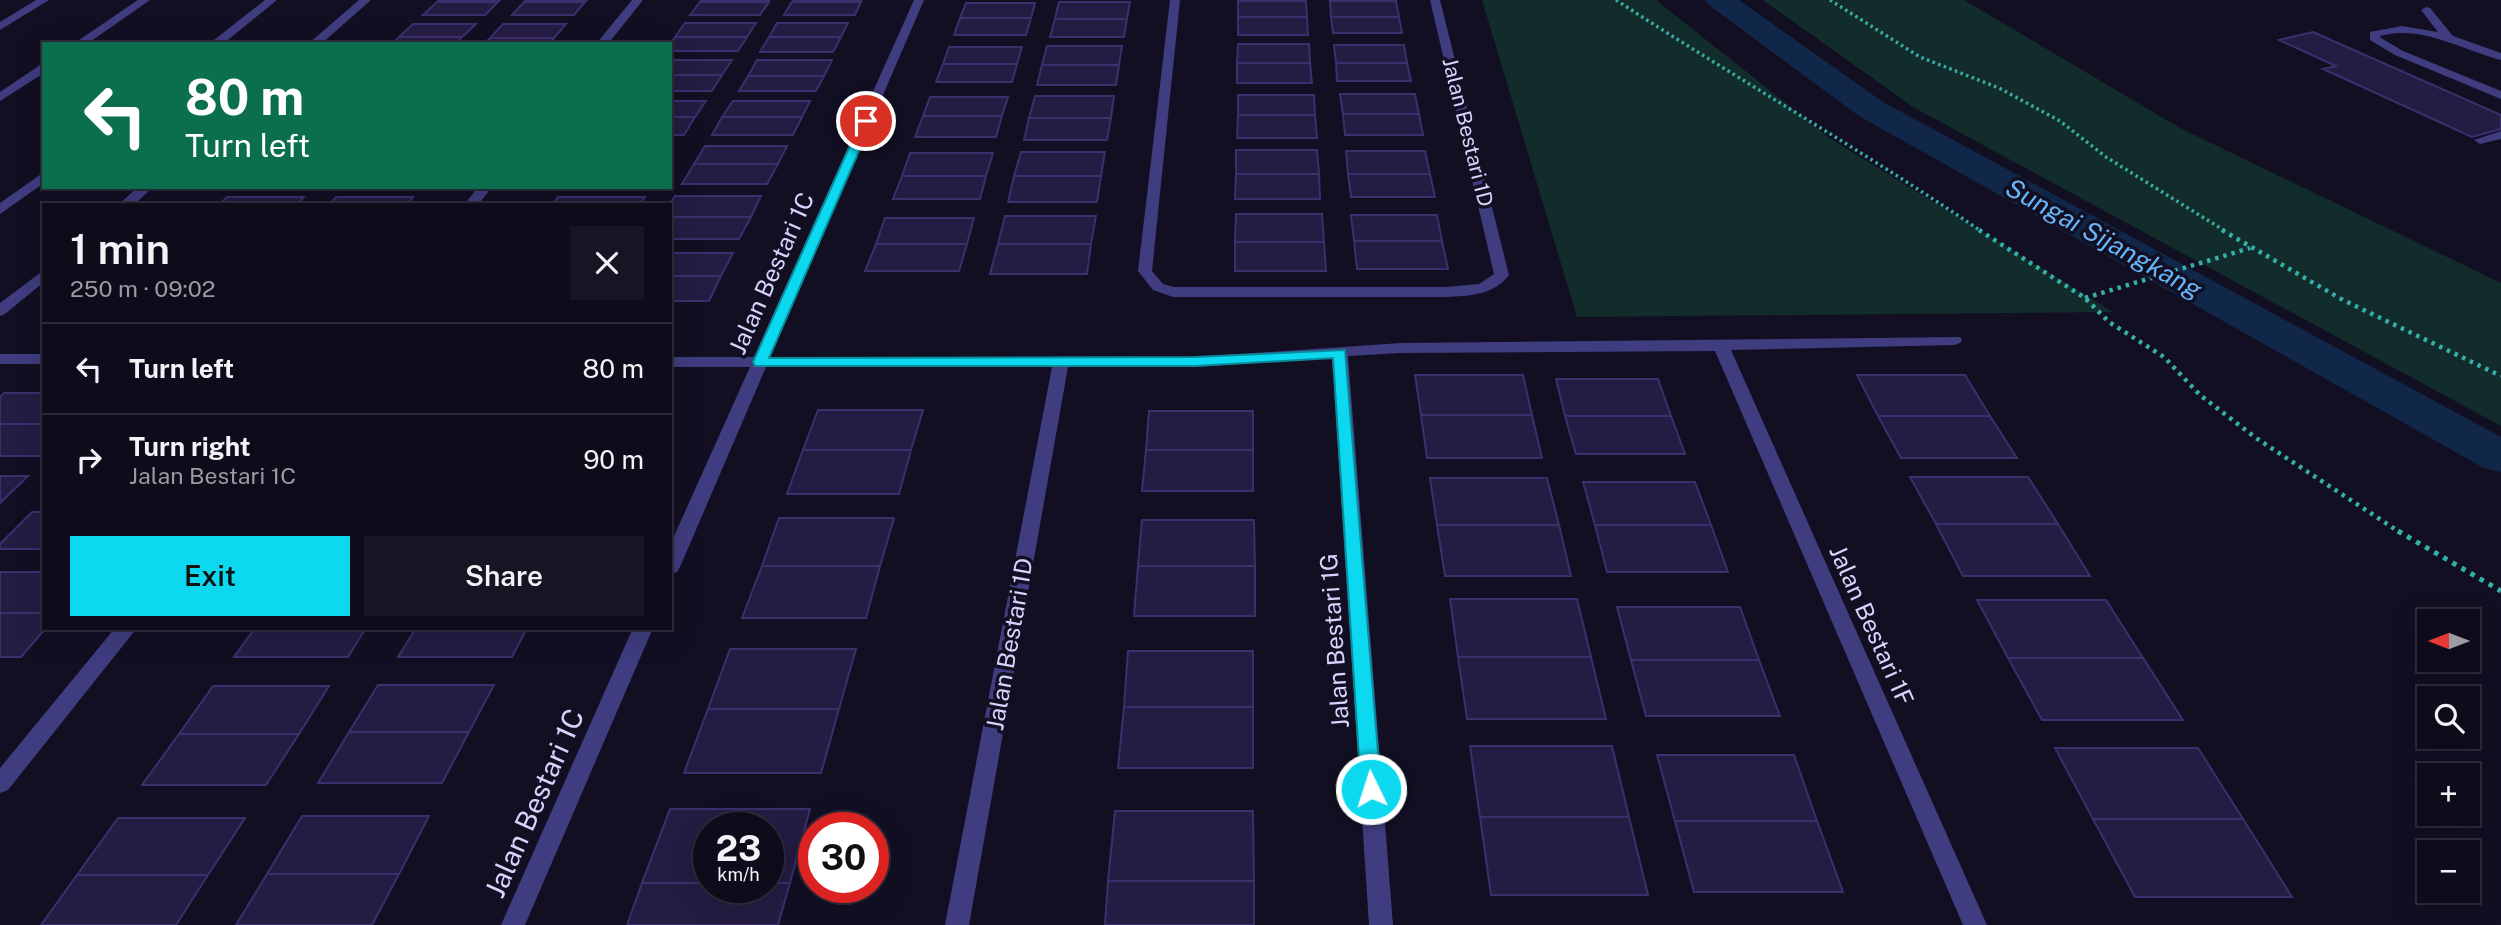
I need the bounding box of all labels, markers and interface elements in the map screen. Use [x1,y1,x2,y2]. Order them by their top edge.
street label: Jalan Bestari 1D [1437,55,1499,209]
text: 80 m [185,68,304,126]
icon: left [70,70,161,161]
pin [836,91,896,151]
icon: arrive [847,102,885,140]
text: Turn left [185,127,310,164]
water label: Sungai Sijangkang [2001,171,2208,305]
street label: Jalan Bestari 1C [723,188,819,358]
text: 1 min [70,224,170,273]
button: close [570,226,644,300]
text: 250 m · 09:02 [70,275,216,302]
icon: left [70,350,108,388]
text: Turn left [129,353,234,384]
text: 80 m [583,353,644,384]
text: Turn right [129,431,251,462]
icon: right [70,441,108,479]
text: 90 m [583,444,644,475]
text: Jalan Bestari 1C [129,462,296,489]
button: Exit [70,536,350,616]
button: Share [364,536,644,616]
street label: Jalan Bestari 1F [1824,541,1920,709]
street label: Jalan Bestari 1G [1314,553,1354,729]
street label: Jalan Bestari 1D [980,556,1038,732]
north arrow [2417,609,2480,672]
map controls [2417,609,2480,903]
button: search [2417,686,2480,749]
street label: Jalan Bestari 1C [478,703,590,903]
position arrow [1334,752,1408,826]
button: + [2417,763,2480,826]
speed limit sign: 30 [798,812,889,903]
text: 23 [716,828,761,869]
button: − [2417,840,2480,903]
text: km/h [717,864,760,885]

